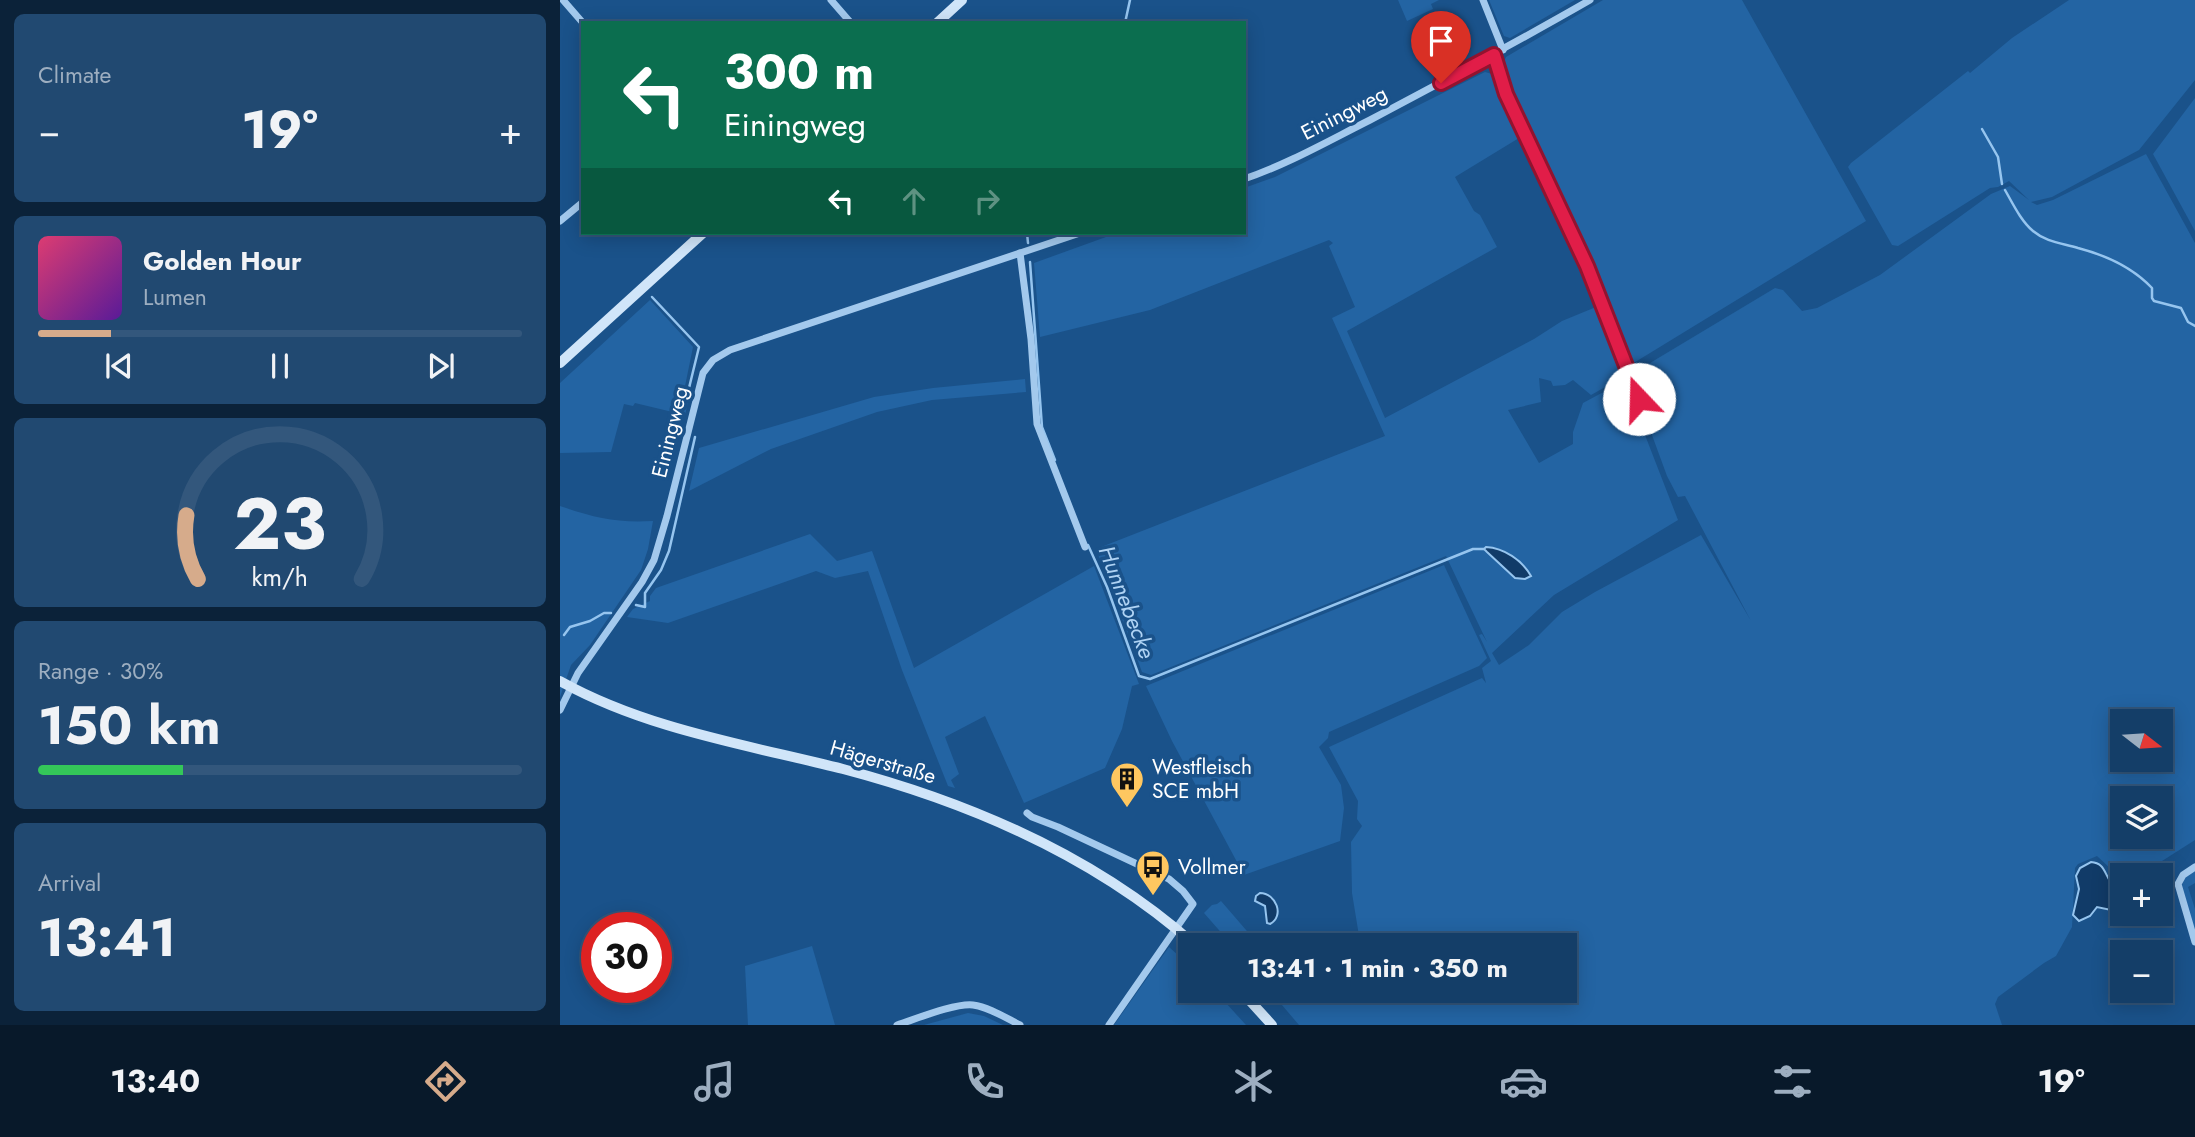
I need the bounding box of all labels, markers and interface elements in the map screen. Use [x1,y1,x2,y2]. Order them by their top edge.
pin [1411,11,1471,83]
icon: arrive [1422,22,1460,60]
text: 300 m [724,37,874,107]
icon: left [609,49,700,140]
text: Climate [38,58,111,92]
street label: Einingweg [1296,78,1392,148]
text: 19° [241,92,318,168]
text: Einingweg [724,102,866,148]
text: − [38,103,60,158]
text: + [499,103,522,158]
icon: left [822,182,860,220]
icon: ahead [895,182,933,220]
icon: right [968,182,1006,220]
text: Golden Hour [143,242,302,280]
text: Lumen [143,280,207,314]
icon: previous [100,347,138,385]
icon: pause [261,347,299,385]
icon: next [422,347,460,385]
position arrow [1602,362,1676,436]
street label: Einingweg [644,383,696,481]
text: 23 [234,471,326,576]
water label: Hunnebecke [1090,541,1164,664]
text: km/h [252,558,308,594]
text: Range · 30% [38,654,163,688]
text: 150 km [38,688,221,764]
north arrow [2110,709,2174,772]
map controls [2110,709,2173,1003]
street label: Hägerstraße [827,733,940,791]
place label: Westfleisch SCE mbH [1152,752,1252,806]
building icon: Westfleisch SCE mbH [1108,760,1146,809]
button: layers [2110,786,2173,849]
bus stop icon: Vollmer [1134,848,1172,897]
place label: Vollmer [1178,852,1247,882]
button: + [2110,863,2173,926]
text: Arrival [38,866,101,900]
text: 13:41 [38,900,176,976]
speed limit sign: 30 [581,912,672,1003]
button: − [2110,940,2173,1003]
text: 13:41 · 1 min · 350 m [1247,949,1508,987]
icon: directions [421,1057,470,1106]
icon: music [690,1057,739,1106]
icon: phone [960,1057,1009,1106]
icon: climate [1229,1057,1278,1106]
icon: car [1499,1057,1548,1106]
icon: filters [1768,1057,1817,1106]
text: 13:40 [110,1058,200,1104]
text: 19° [2038,1058,2085,1104]

